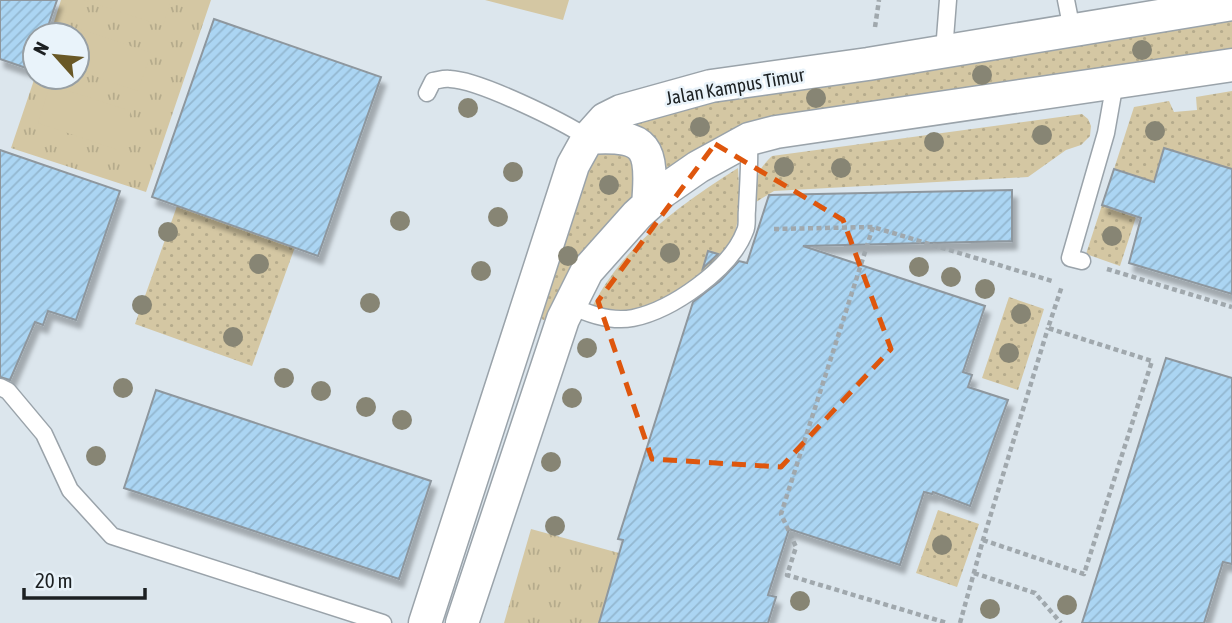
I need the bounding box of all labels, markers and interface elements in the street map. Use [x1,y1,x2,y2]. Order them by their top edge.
north arrow [21,21,91,91]
text: N [29,38,53,58]
street label: Jalan Kampus Timur [664,63,806,109]
scale bar [24,556,145,600]
text: 20 m [35,568,73,592]

